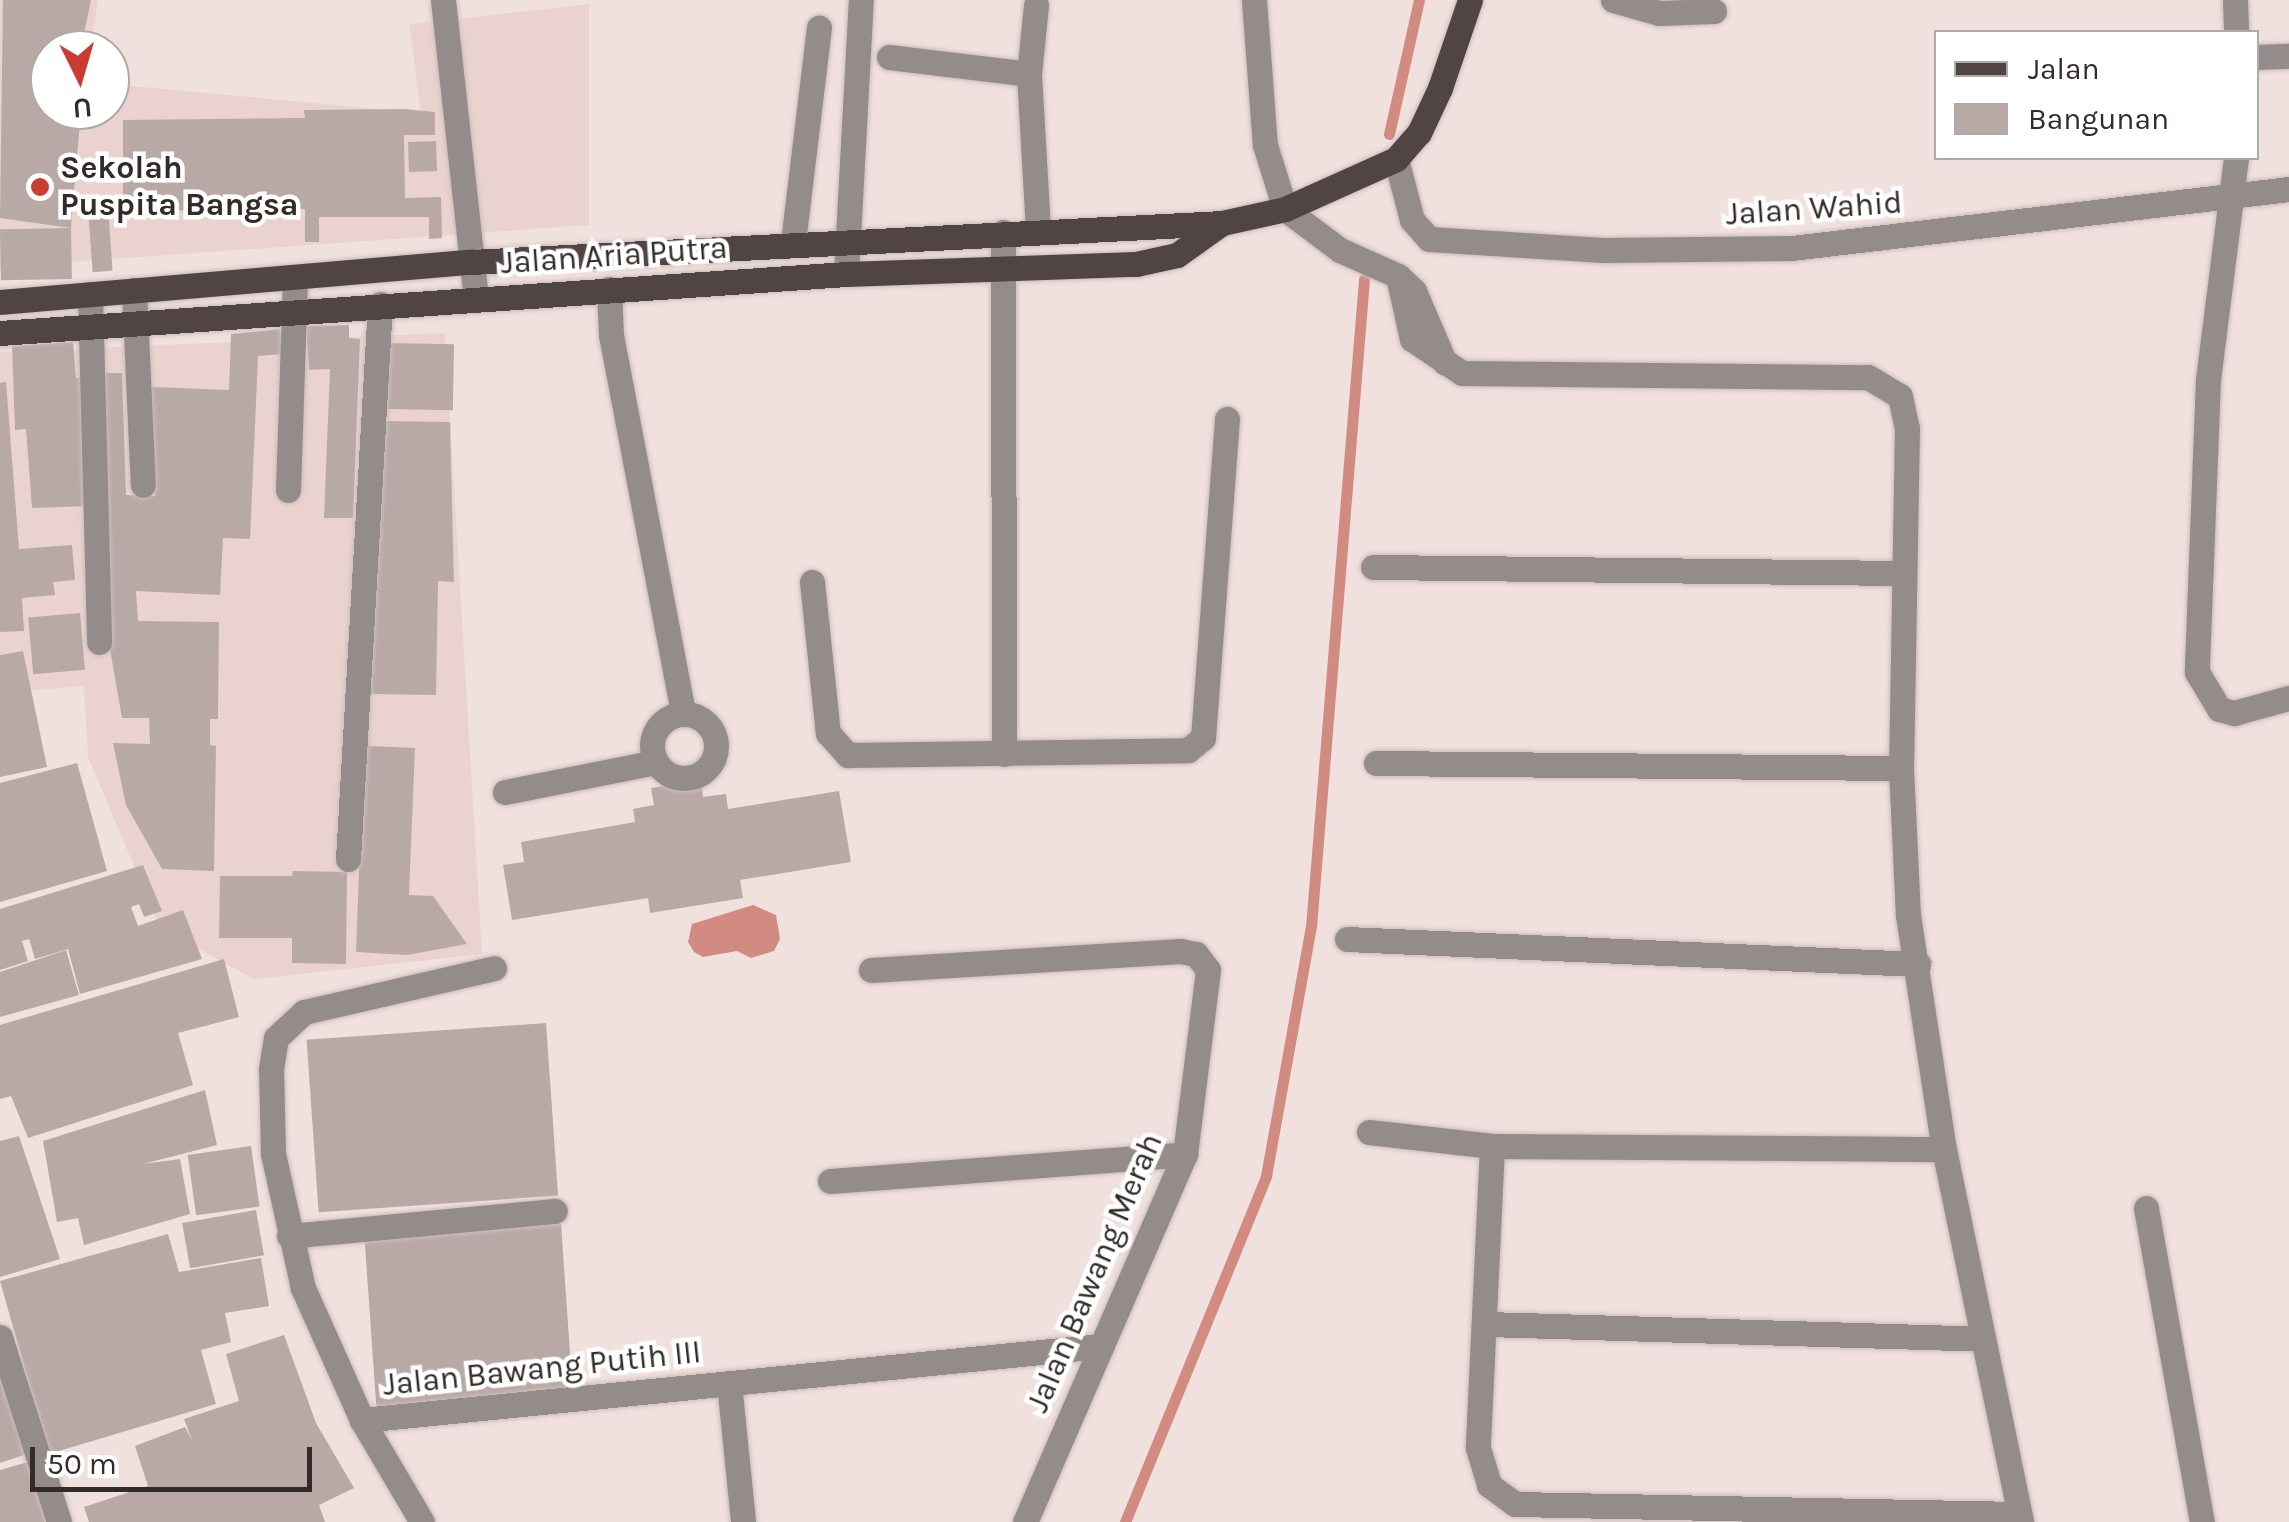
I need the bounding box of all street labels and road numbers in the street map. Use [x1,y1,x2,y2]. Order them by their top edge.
street label: Jalan Wahid [1724,184,1904,234]
street label: Jalan Aria Putra [499,229,729,283]
street label: Jalan Bawang Merah [1019,1128,1171,1418]
street label: Jalan Bawang Putih III [381,1333,703,1405]

